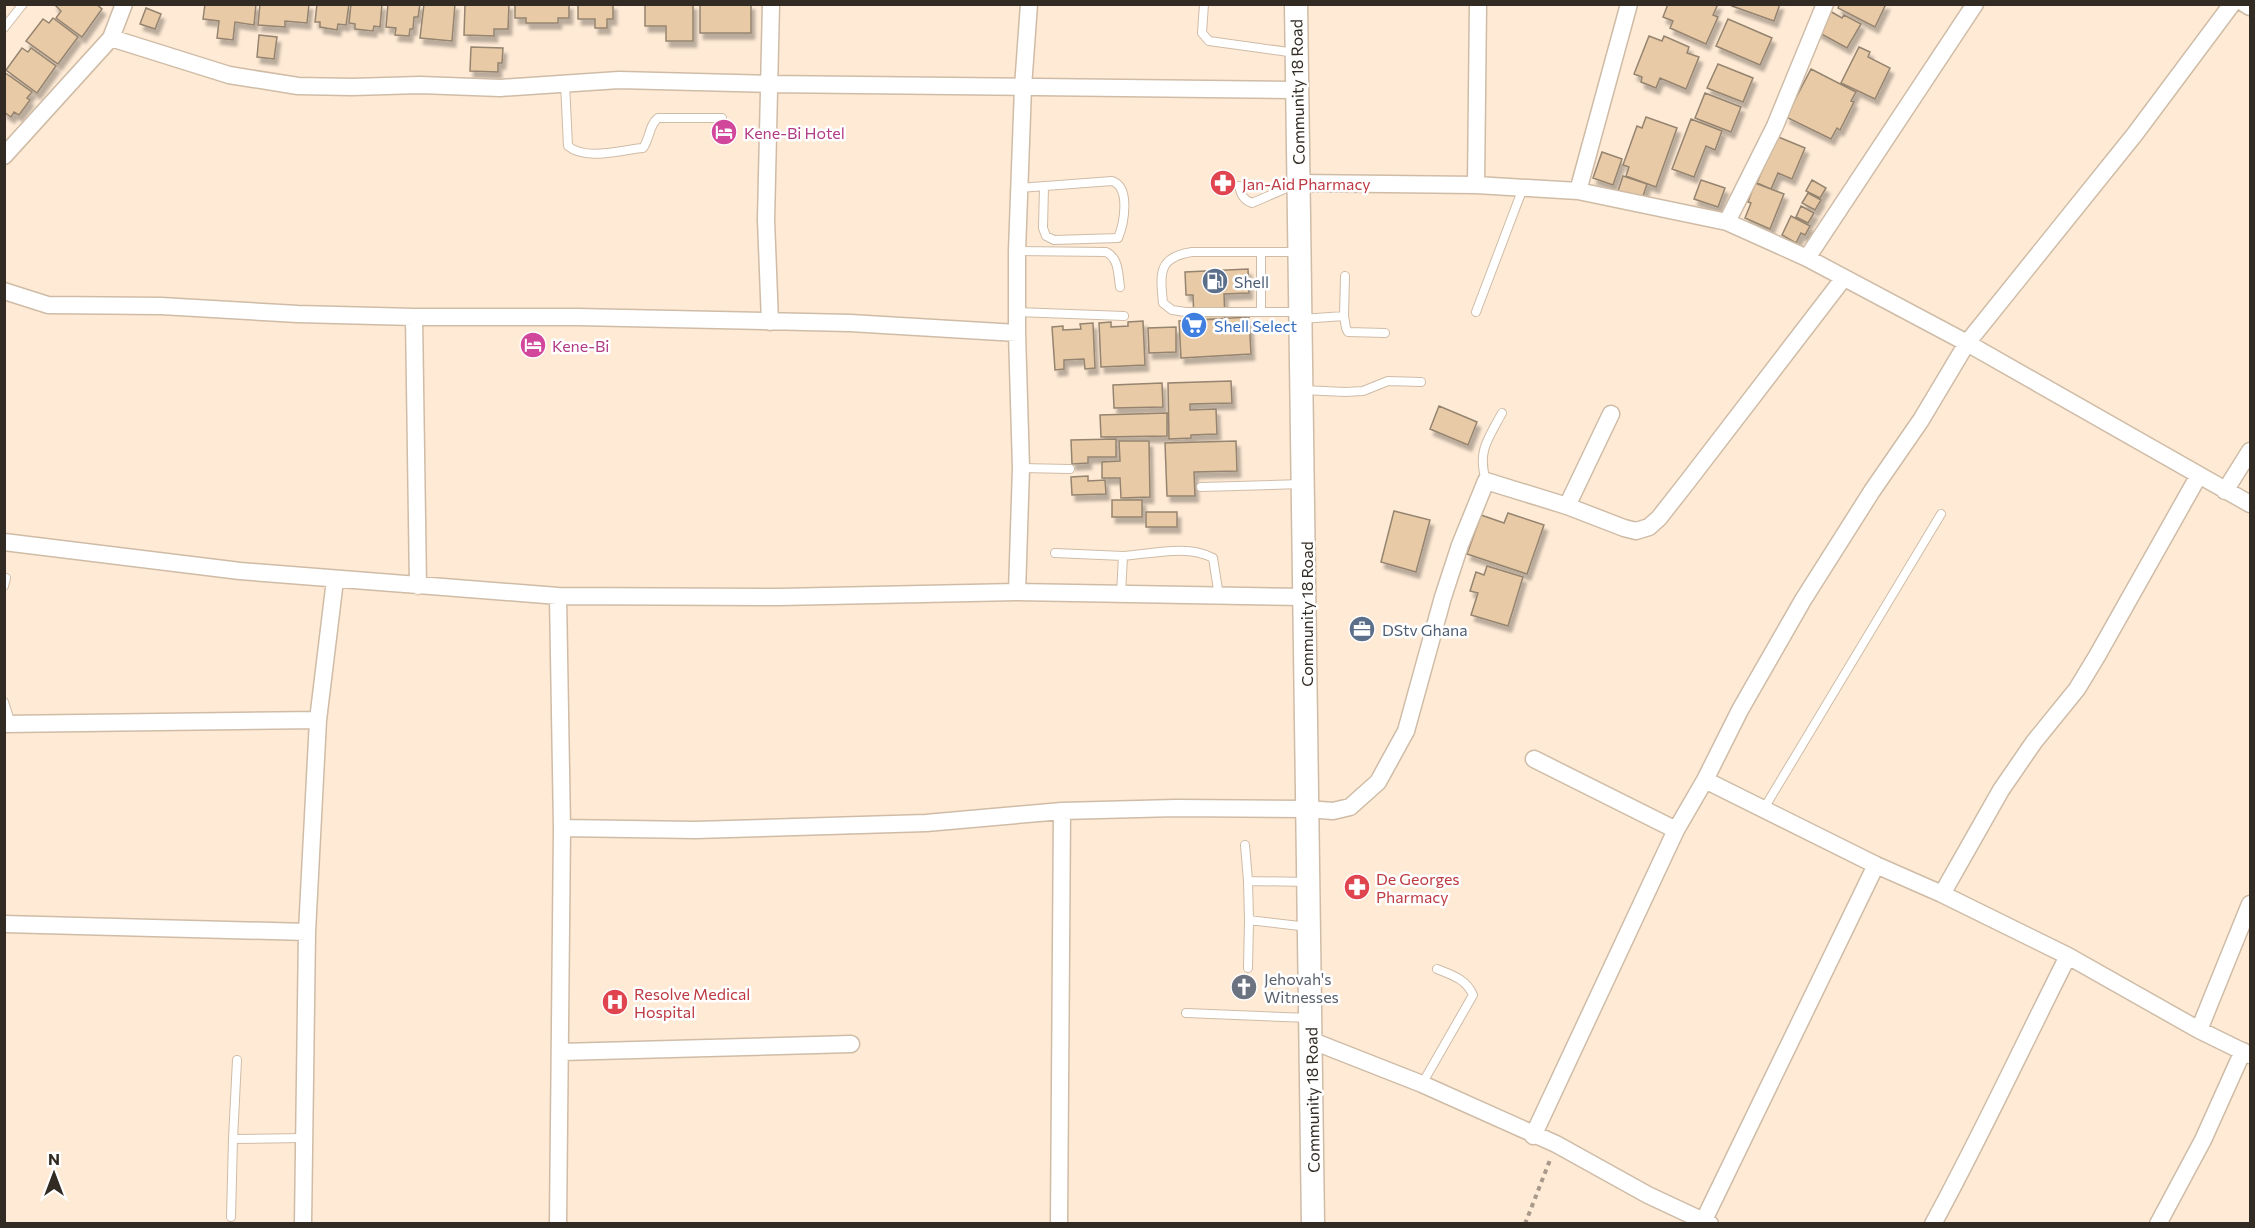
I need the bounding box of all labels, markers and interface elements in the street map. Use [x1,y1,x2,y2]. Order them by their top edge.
street label: Community 18 Road [1286,19,1308,165]
hotel icon: Kene-Bi Hotel [709,117,739,147]
place label: Kene-Bi Hotel [744,123,845,142]
pharmacy icon: Jan-Aid Pharmacy [1208,168,1238,198]
place label: Jan-Aid Pharmacy [1242,174,1371,193]
fuel station icon: Shell [1200,266,1230,296]
place label: Shell [1234,272,1269,291]
supermarket icon: Shell Select [1179,310,1209,340]
place label: Shell Select [1214,316,1297,335]
hotel icon: Kene-Bi [518,330,548,360]
place label: Kene-Bi [552,336,609,355]
street label: Community 18 Road [1297,541,1316,687]
office icon: DStv Ghana [1347,614,1377,644]
place label: DStv Ghana [1382,620,1468,639]
place label: De Georges Pharmacy [1376,869,1460,906]
pharmacy icon: De Georges Pharmacy [1342,872,1372,902]
place label: Jehovah's Witnesses [1264,969,1339,1006]
church icon: Jehovah's Witnesses [1229,972,1259,1002]
place label: Resolve Medical Hospital [634,984,750,1021]
hospital icon: Resolve Medical Hospital [600,987,630,1017]
street label: Community 18 Road [1301,1027,1323,1173]
north arrow [24,1144,84,1204]
text: N [48,1149,60,1168]

